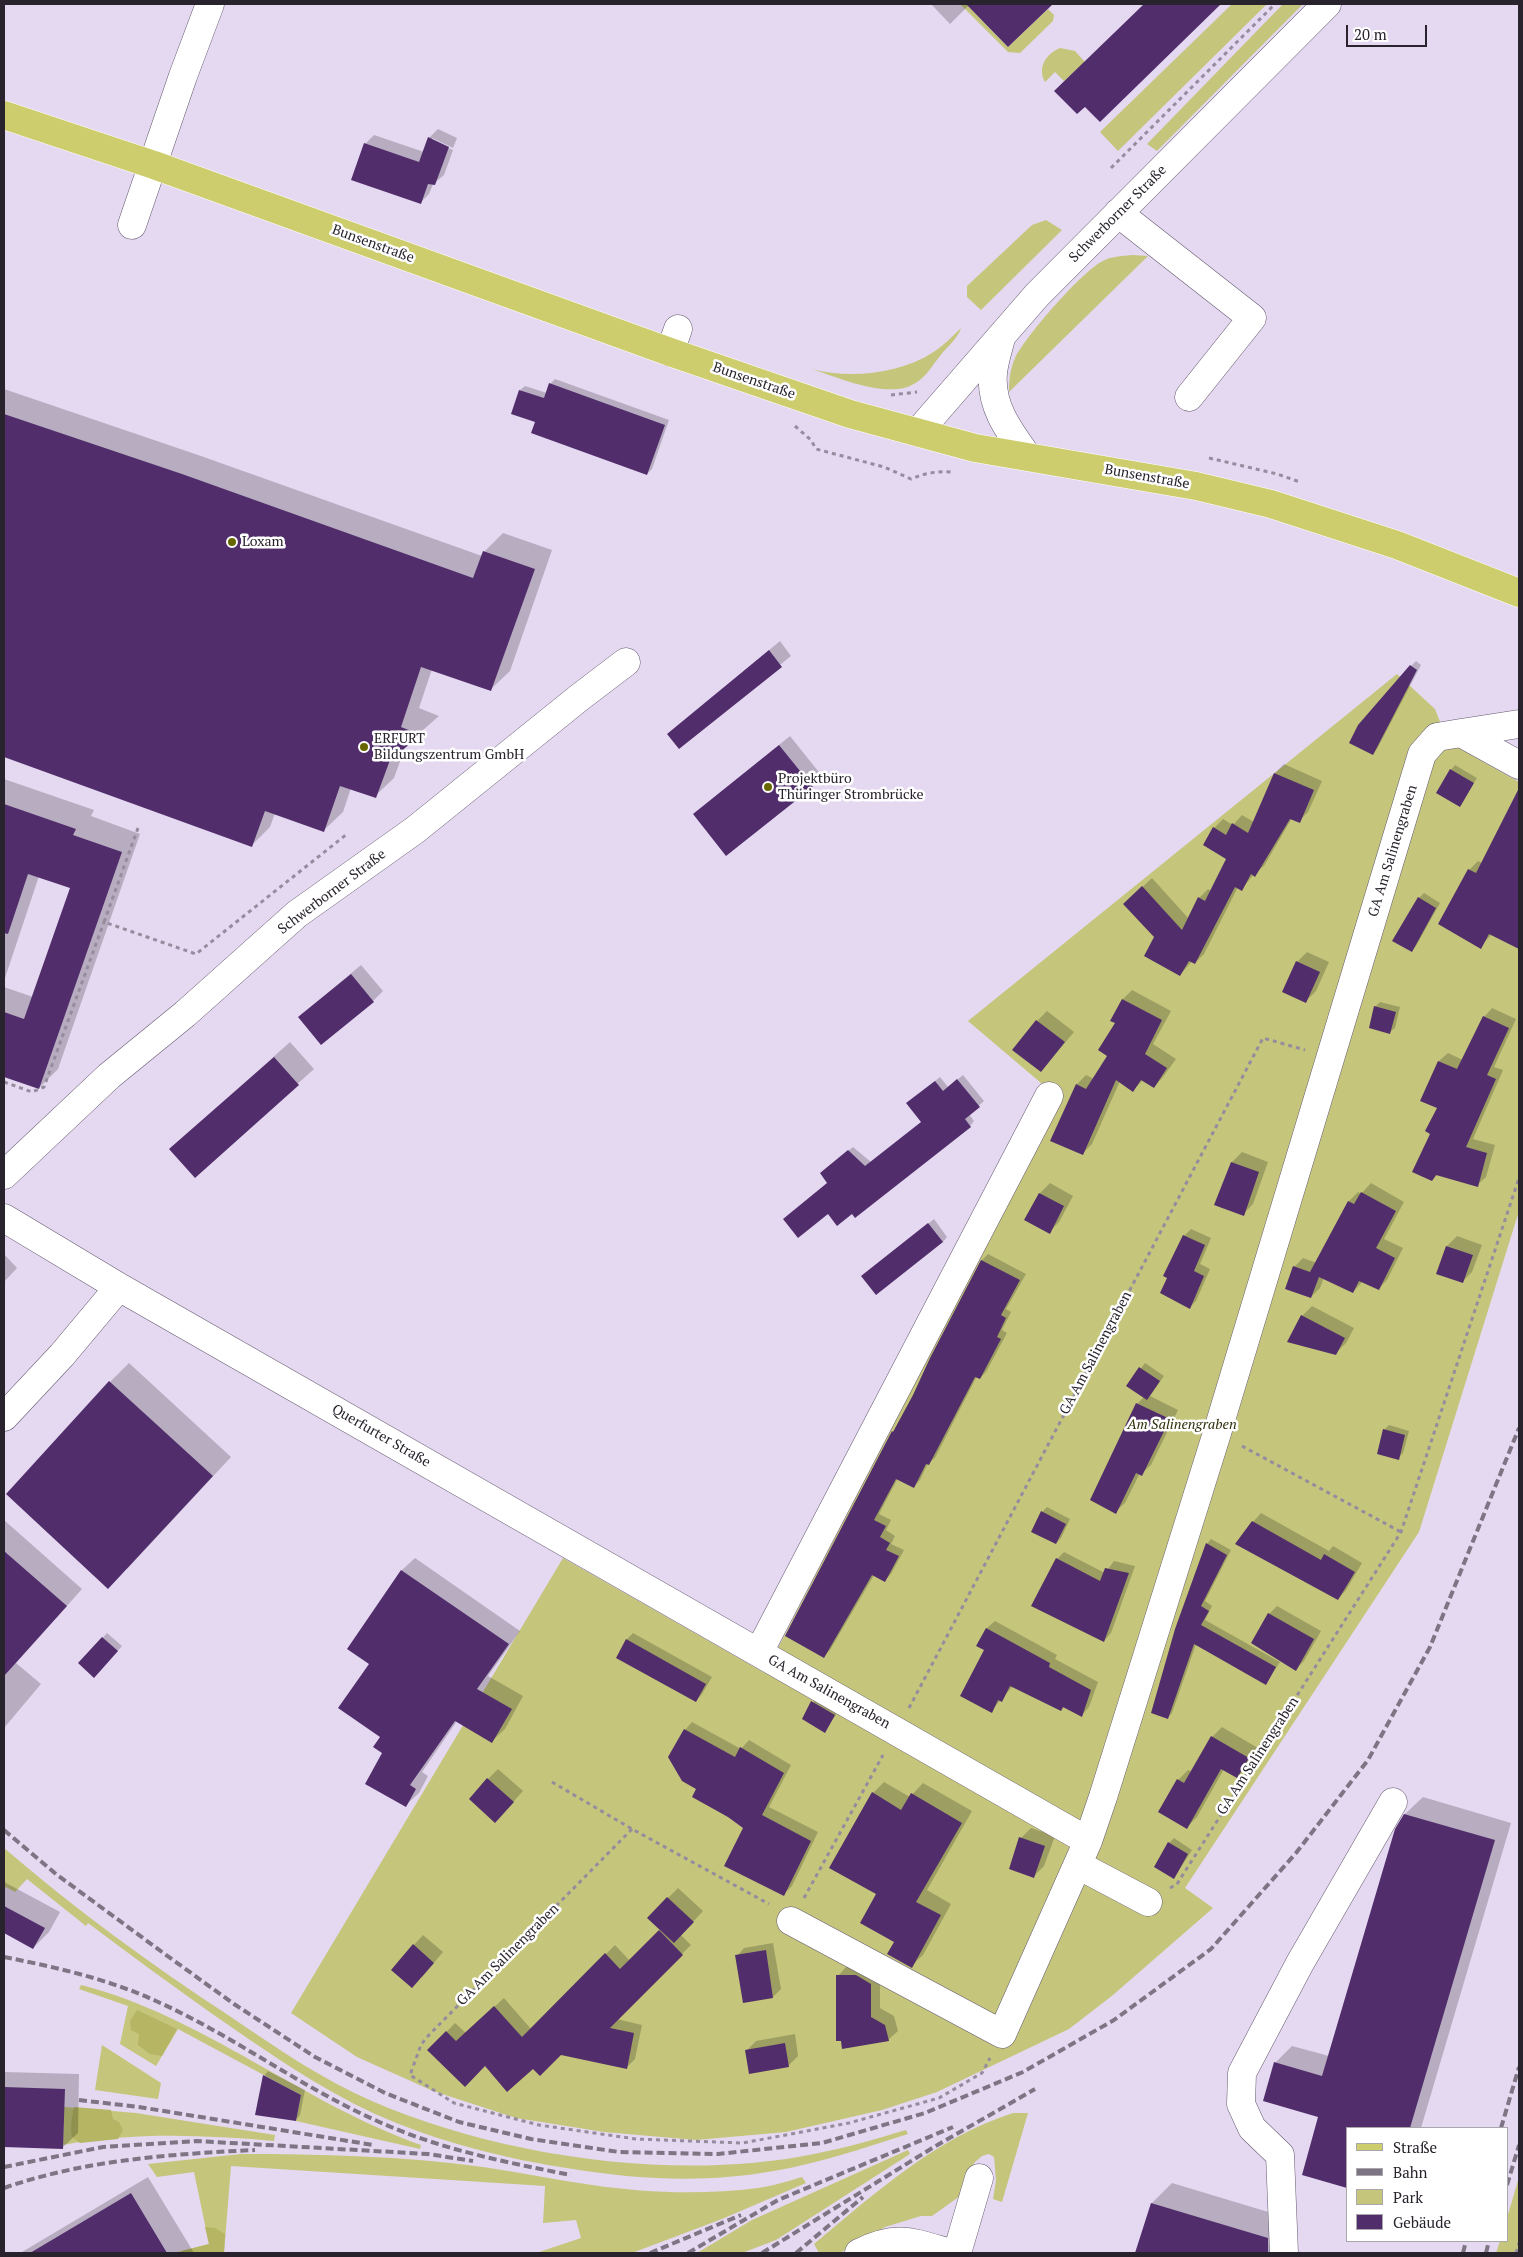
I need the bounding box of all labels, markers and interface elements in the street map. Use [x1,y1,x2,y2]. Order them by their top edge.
scale bar [1348,15,1429,47]
text: 20 m [1354,24,1387,44]
street label: Schwerborner Straße [1066,162,1170,266]
street label: Bunsenstraße [330,221,416,267]
street label: Bunsenstraße [711,359,797,403]
street label: Bunsenstraße [1103,461,1191,493]
place label: Loxam [242,534,284,550]
marker: Loxam [226,536,238,548]
place label: ERFURT Bildungszentrum GmbH [374,731,524,764]
marker: ERFURT Bildungszentrum GmbH [358,741,370,753]
place label: Projektbüro Thüringer Strombrücke [778,771,924,804]
marker: Projektbüro Thüringer Strombrücke [762,781,774,793]
street label: GA Am Salinengraben [1365,783,1421,919]
street label: Schwerborner Straße [275,846,389,938]
street label: GA Am Salinengraben [1056,1289,1136,1417]
street label: Querfurter Straße [329,1401,433,1471]
park label: Am Salinengraben [1127,1417,1237,1433]
street label: GA Am Salinengraben [765,1651,893,1733]
street label: GA Am Salinengraben [1214,1694,1302,1818]
street label: GA Am Salinengraben [454,1901,562,2009]
legend [1346,2127,1508,2242]
text: Straße [1393,2137,1437,2157]
text: Bahn [1393,2162,1428,2182]
text: Park [1393,2187,1423,2207]
text: Gebäude [1393,2212,1451,2232]

